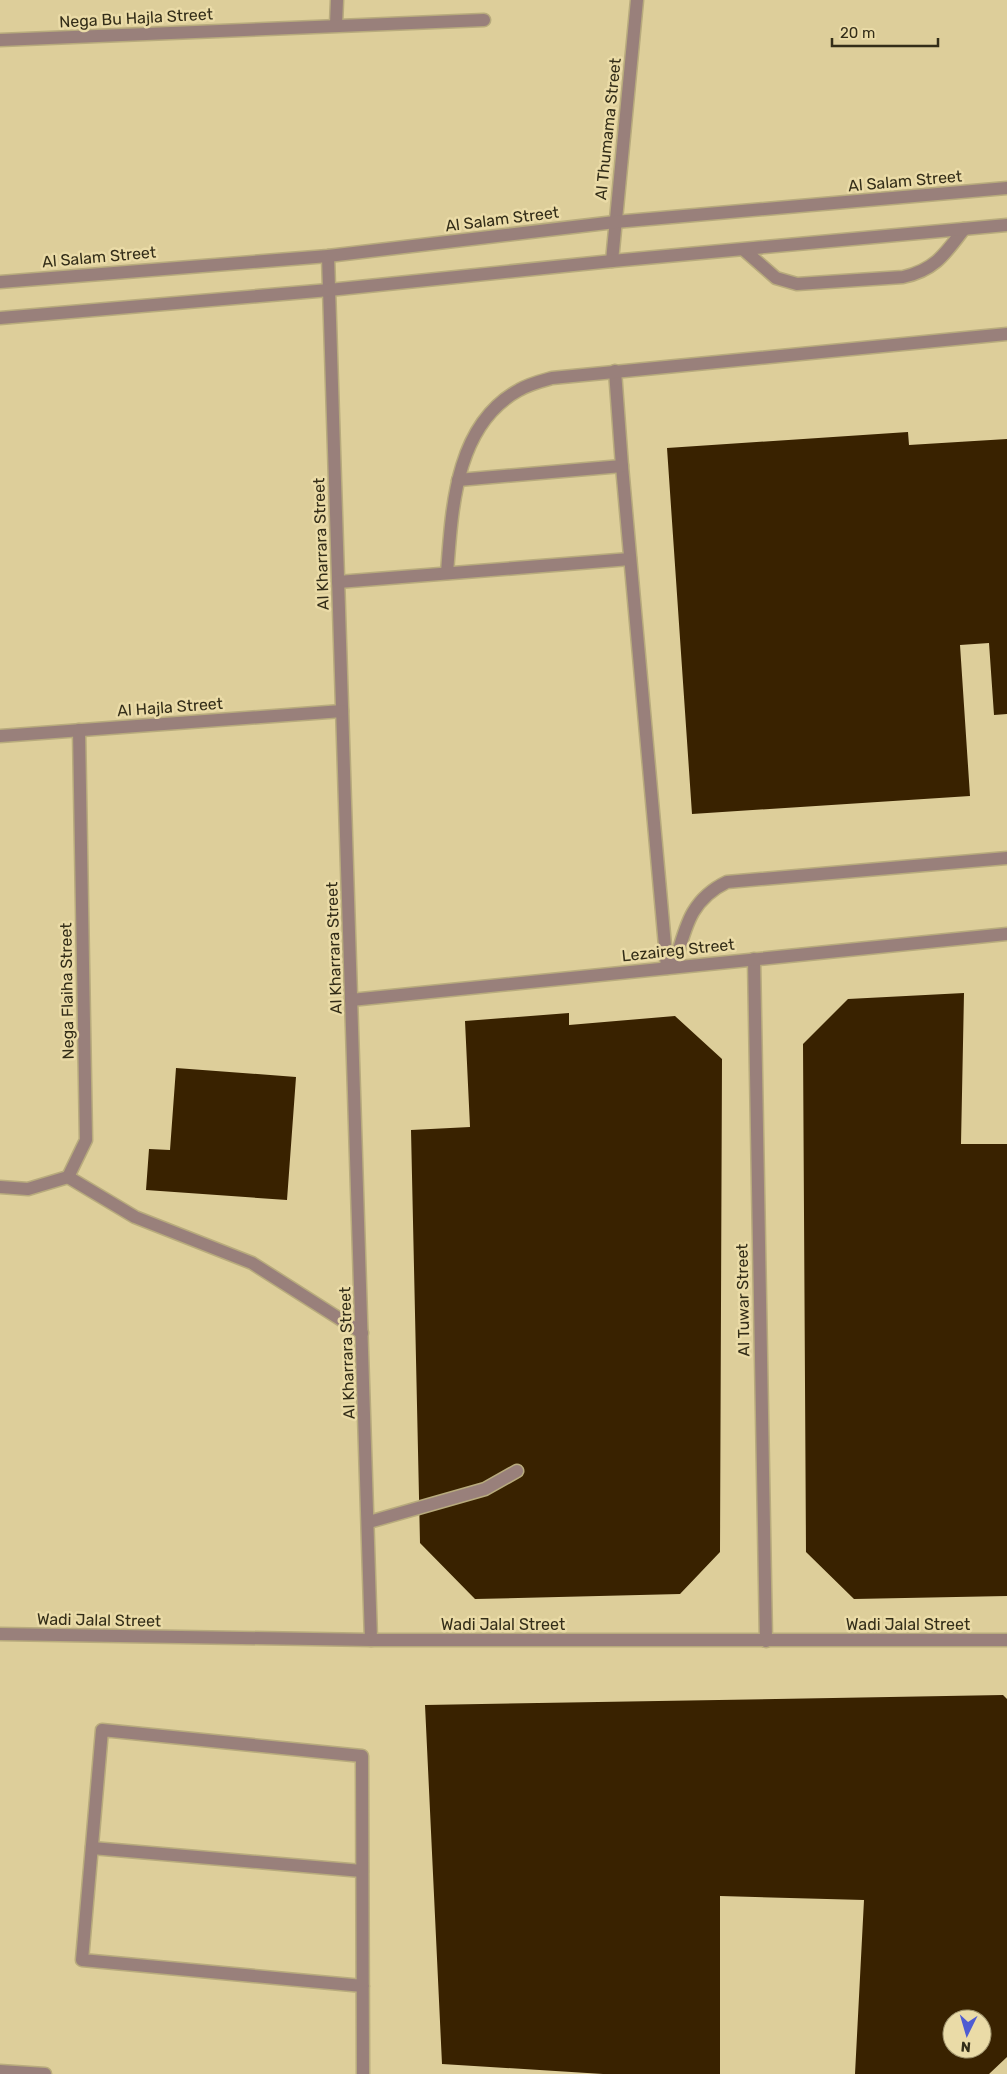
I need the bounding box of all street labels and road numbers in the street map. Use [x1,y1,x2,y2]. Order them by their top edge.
street label: Nega Bu Hajla Street [59,4,213,32]
street label: Al Thumama Street [591,57,625,201]
street label: Al Salam Street [847,167,963,195]
street label: Al Salam Street [444,203,560,235]
street label: Al Salam Street [41,243,157,271]
street label: Al Kharrara Street [309,477,333,611]
street label: Al Hajla Street [117,694,223,720]
street label: Al Kharrara Street [322,881,346,1015]
street label: Nega Flaiha Street [56,922,78,1060]
street label: Lezaireg Street [621,935,735,965]
street label: Al Tuwar Street [733,1243,753,1357]
street label: Al Kharrara Street [335,1286,359,1420]
street label: Wadi Jalal Street [37,1609,161,1631]
street label: Wadi Jalal Street [441,1615,565,1634]
street label: Wadi Jalal Street [846,1615,970,1634]

